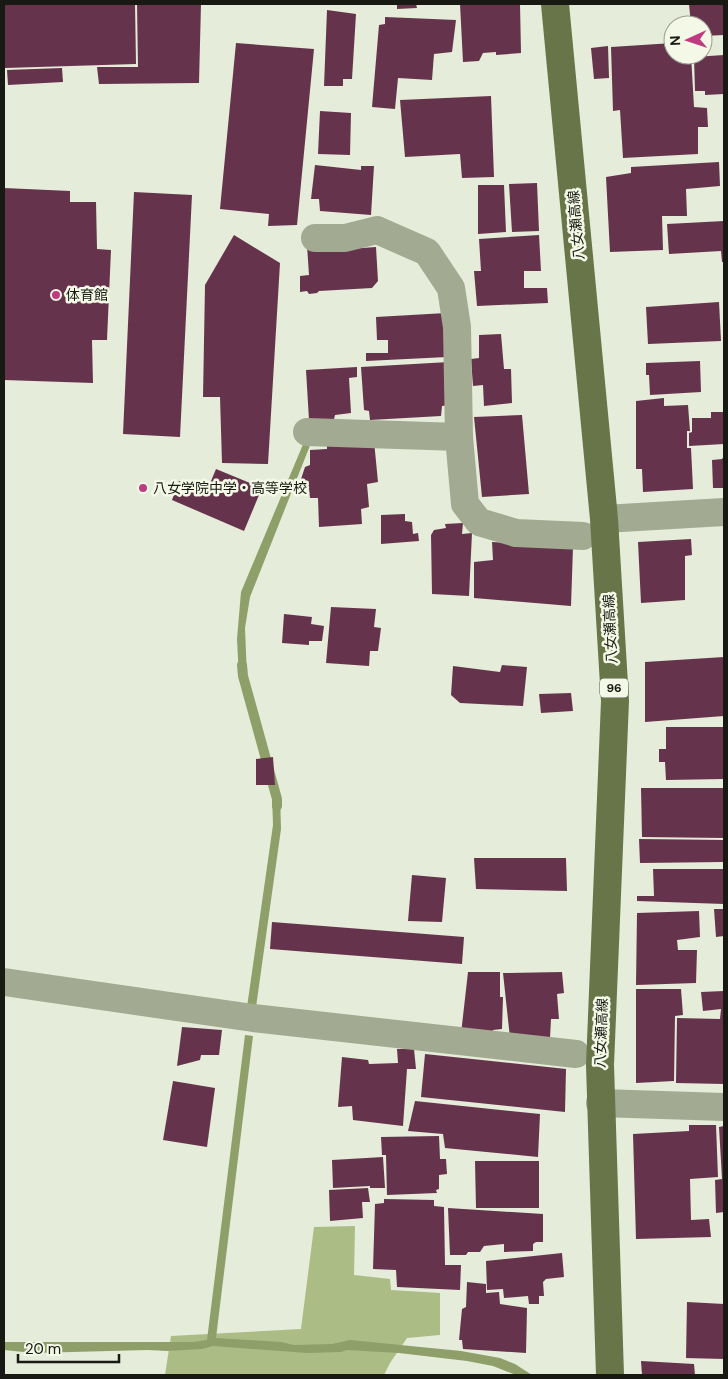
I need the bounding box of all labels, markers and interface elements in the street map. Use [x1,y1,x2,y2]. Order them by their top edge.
north arrow [663,15,713,65]
text: N [666,35,684,46]
street label: 八女瀬高線 [564,189,588,261]
place label: 体育館 [66,286,108,304]
marker: 体育館 [50,289,62,301]
place label: 八女学院中学・高等学校 [153,479,307,497]
marker: 八女学院中学・高等学校 [137,482,149,494]
street label: 八女瀬高線 [599,594,621,664]
road number: 96 [600,678,628,698]
street label: 八女瀬高線 [591,998,611,1068]
scale bar [18,1332,119,1364]
text: 20 m [25,1339,61,1359]

